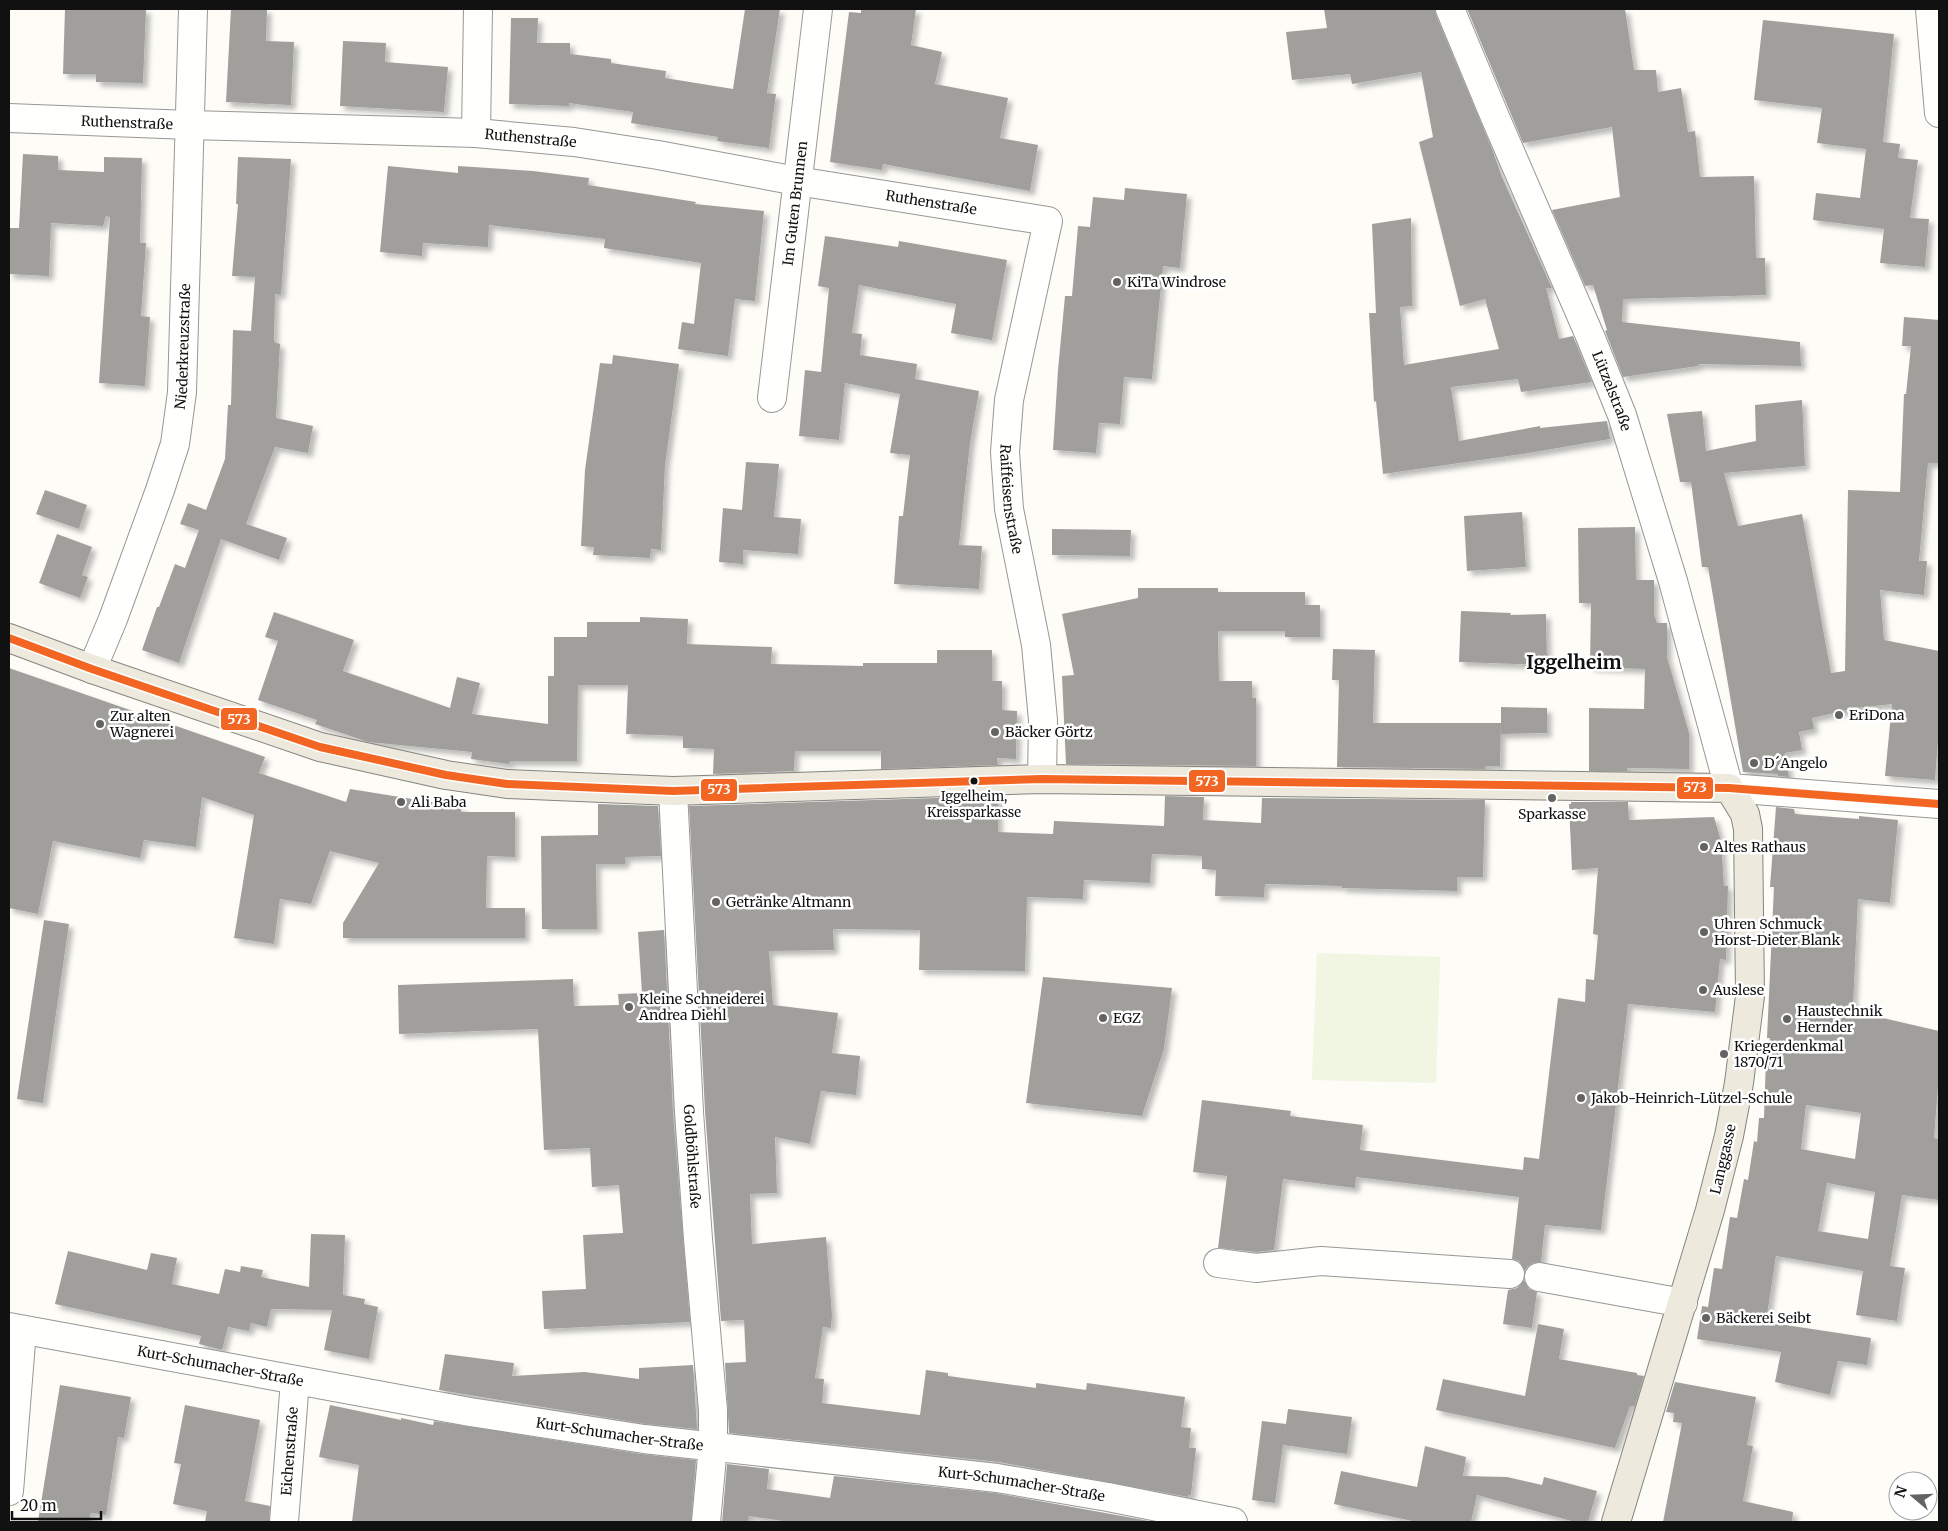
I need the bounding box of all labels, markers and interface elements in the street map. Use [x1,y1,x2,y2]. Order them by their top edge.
street label: Ruthenstraße [81,112,173,133]
street label: Ruthenstraße [484,125,577,151]
street label: Im Guten Brunnen [779,140,811,267]
street label: Ruthenstraße [884,186,978,219]
place label: KiTa Windrose [1127,273,1226,291]
marker: KiTa Windrose [1111,276,1123,288]
street label: Niederkreuzstraße [171,283,194,410]
street label: Lützelstraße [1588,348,1635,433]
street label: Raiffeisenstraße [996,443,1027,555]
district label: Iggelheim [1526,650,1622,674]
place label: EriDona [1849,706,1905,724]
place label: Zur alten Wagnerei [109,707,174,741]
line badge: 573 [220,707,258,731]
marker: EriDona [1833,709,1845,721]
text: 573 [227,710,251,728]
marker: Zur alten Wagnerei [94,718,106,730]
place label: Bäcker Görtz [1005,723,1093,741]
marker: Bäcker Görtz [989,726,1001,738]
place label: D´Angelo [1764,754,1827,772]
marker: D´Angelo [1748,757,1760,769]
line badge: 573 [1188,769,1226,793]
text: 573 [1195,772,1219,790]
marker: Iggelheim, Kreissparkasse [969,776,979,786]
line badge: 573 [1676,776,1714,800]
line badge: 573 [700,778,738,802]
text: 573 [1683,778,1707,796]
text: 573 [707,780,731,798]
place label: Iggelheim, Kreissparkasse [927,788,1021,821]
marker: Sparkasse [1546,792,1558,804]
place label: Ali Baba [410,793,467,811]
marker: Ali Baba [395,796,407,808]
place label: Sparkasse [1518,805,1586,823]
place label: Altes Rathaus [1713,838,1806,856]
marker: Altes Rathaus [1698,841,1710,853]
place label: Getränke Altmann [726,893,851,911]
marker: Getränke Altmann [710,896,722,908]
place label: Uhren Schmuck Horst-Dieter Blank [1714,915,1840,949]
marker: Uhren Schmuck Horst-Dieter Blank [1698,926,1710,938]
place label: Auslese [1712,981,1764,999]
marker: Auslese [1697,984,1709,996]
place label: Kleine Schneiderei Andrea Diehl [638,990,765,1024]
marker: Kleine Schneiderei Andrea Diehl [623,1001,635,1013]
place label: Haustechnik Hernder [1797,1002,1883,1036]
place label: EGZ [1113,1009,1141,1027]
marker: EGZ [1097,1012,1109,1024]
marker: Haustechnik Hernder [1781,1013,1793,1025]
place label: Kriegerdenkmal 1870/71 [1734,1037,1844,1071]
marker: Kriegerdenkmal 1870/71 [1718,1048,1730,1060]
place label: Jakob-Heinrich-Lützel-Schule [1590,1089,1792,1107]
marker: Jakob-Heinrich-Lützel-Schule [1575,1092,1587,1104]
street label: Goldböhlstraße [680,1104,705,1209]
street label: Langgasse [1706,1122,1740,1196]
place label: Bäckerei Seibt [1716,1309,1812,1327]
marker: Bäckerei Seibt [1700,1312,1712,1324]
street label: Kurt-Schumacher-Straße [136,1342,305,1390]
street label: Eichenstraße [277,1406,302,1496]
street label: Kurt-Schumacher-Straße [535,1413,704,1454]
street label: Kurt-Schumacher-Straße [937,1463,1106,1505]
north arrow [1888,1471,1938,1521]
text: N [1890,1484,1911,1500]
scale bar [12,1488,101,1520]
text: 20 m [20,1496,57,1515]

